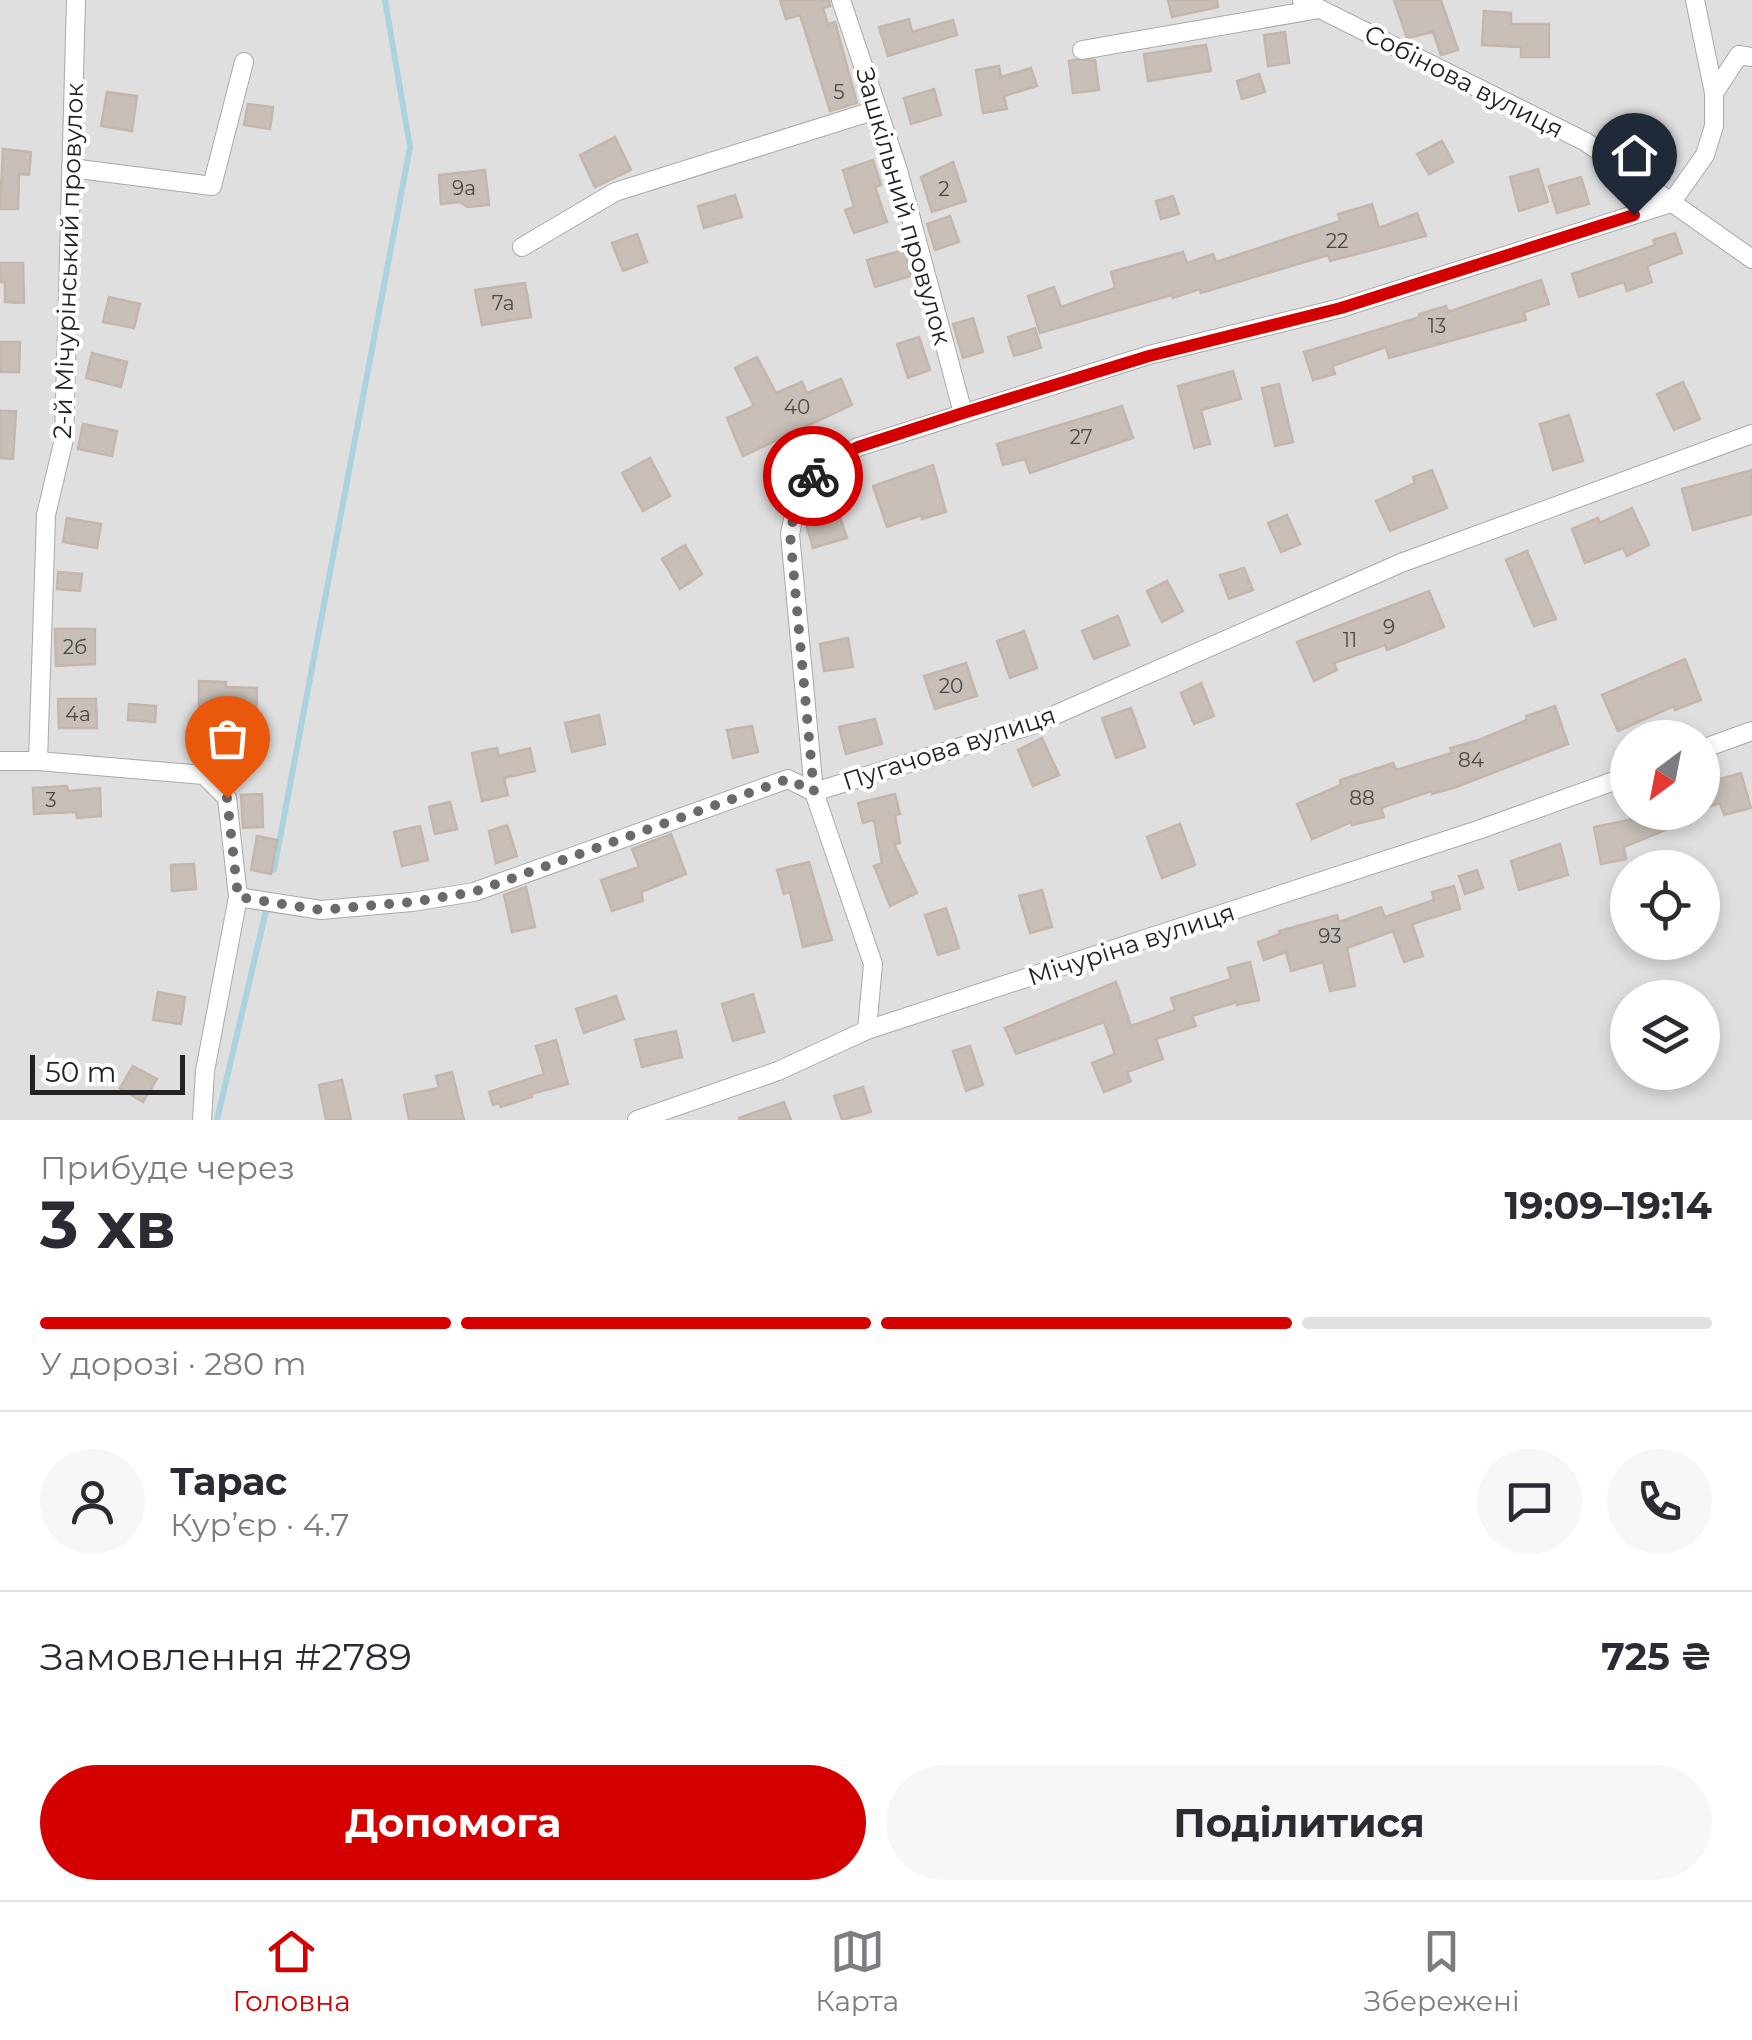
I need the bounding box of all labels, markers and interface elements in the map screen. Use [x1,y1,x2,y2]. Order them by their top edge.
street label: Собінова вулиця [1359,18,1569,144]
street label: Зашкільний провулок [850,64,958,349]
house number: 5 [833,80,845,104]
street label: 2-й Мічурінський провулок [47,82,89,440]
pin [1592,113,1677,216]
icon: home [1607,128,1662,183]
house number: 9а [452,176,476,200]
house number: 2 [938,177,950,201]
house number: 22 [1326,229,1348,253]
house number: 7а [492,291,514,315]
house number: 13 [1428,314,1446,338]
house number: 40 [784,395,810,419]
house number: 27 [1069,425,1093,449]
courier [763,426,863,526]
icon: bike [786,449,841,504]
house number: 9 [1383,615,1395,639]
house number: 11 [1343,628,1357,652]
house number: 2б [63,635,87,659]
house number: 20 [939,674,963,698]
pin [185,696,270,799]
street label: Пугачова вулиця [839,699,1059,797]
house number: 4а [65,702,91,726]
icon: bag [200,711,255,766]
north arrow [1610,720,1720,830]
map controls [1610,720,1720,1090]
house number: 84 [1458,748,1484,772]
house number: 88 [1349,786,1375,810]
house number: 3 [45,788,57,812]
button: locate [1610,850,1720,960]
street label: Мічуріна вулиця [1024,896,1238,992]
house number: 93 [1318,924,1342,948]
button: layers [1610,980,1720,1090]
scale bar [30,1050,185,1094]
text: 50 m [45,1055,116,1089]
text: Прибуде через [40,1148,295,1187]
text: 19:09–19:14 [1504,1182,1712,1229]
text: 3 хв [40,1185,176,1264]
text: У дорозі · 280 m [40,1344,306,1383]
button: person [40,1449,145,1554]
button: chat [1477,1449,1582,1554]
button: phone [1607,1449,1712,1554]
text: Тарас [170,1458,288,1505]
text: Кур’єр · 4.7 [170,1505,349,1544]
text: Замовлення #2789 [40,1633,412,1680]
text: 725 ₴ [1601,1633,1712,1680]
button: Допомога [40,1765,866,1880]
button: Поділитися [886,1765,1712,1880]
tab: Головна [232,1924,351,2018]
tab: Карта [815,1924,899,2018]
tab: Збережені [1364,1924,1520,2018]

